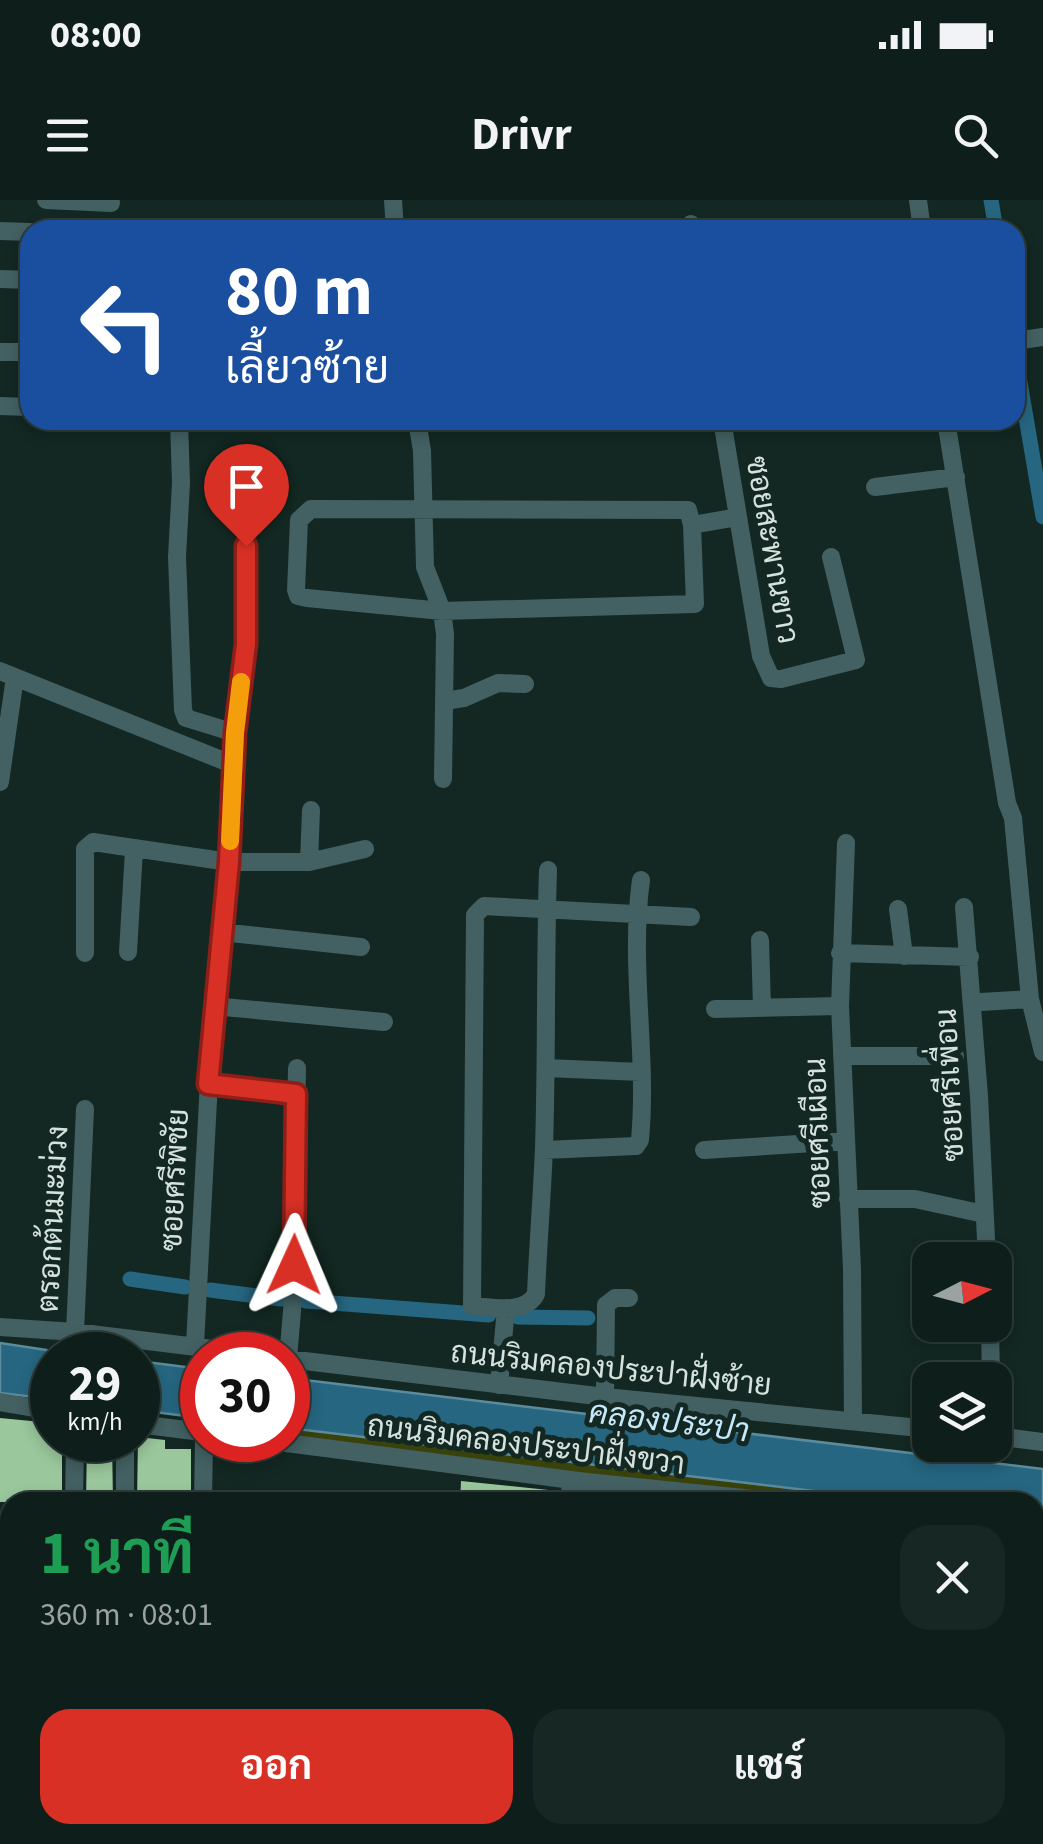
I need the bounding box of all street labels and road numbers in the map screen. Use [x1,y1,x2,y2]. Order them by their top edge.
street label: ซอยสะพานขาว [734,453,810,647]
street label: ซอยศรีเพื่อน [920,1007,975,1163]
street label: ซอยศรีเผือน [794,1057,842,1209]
street label: ซอยศรีพิชัย [150,1108,200,1252]
street label: ตรอกต้นมะม่วง [27,1125,79,1313]
street label: ถนนริมคลองประปาฝั่งซ้าย [449,1327,774,1407]
street label: ถนนริมคลองประปาฝั่งขวา [365,1400,688,1486]

